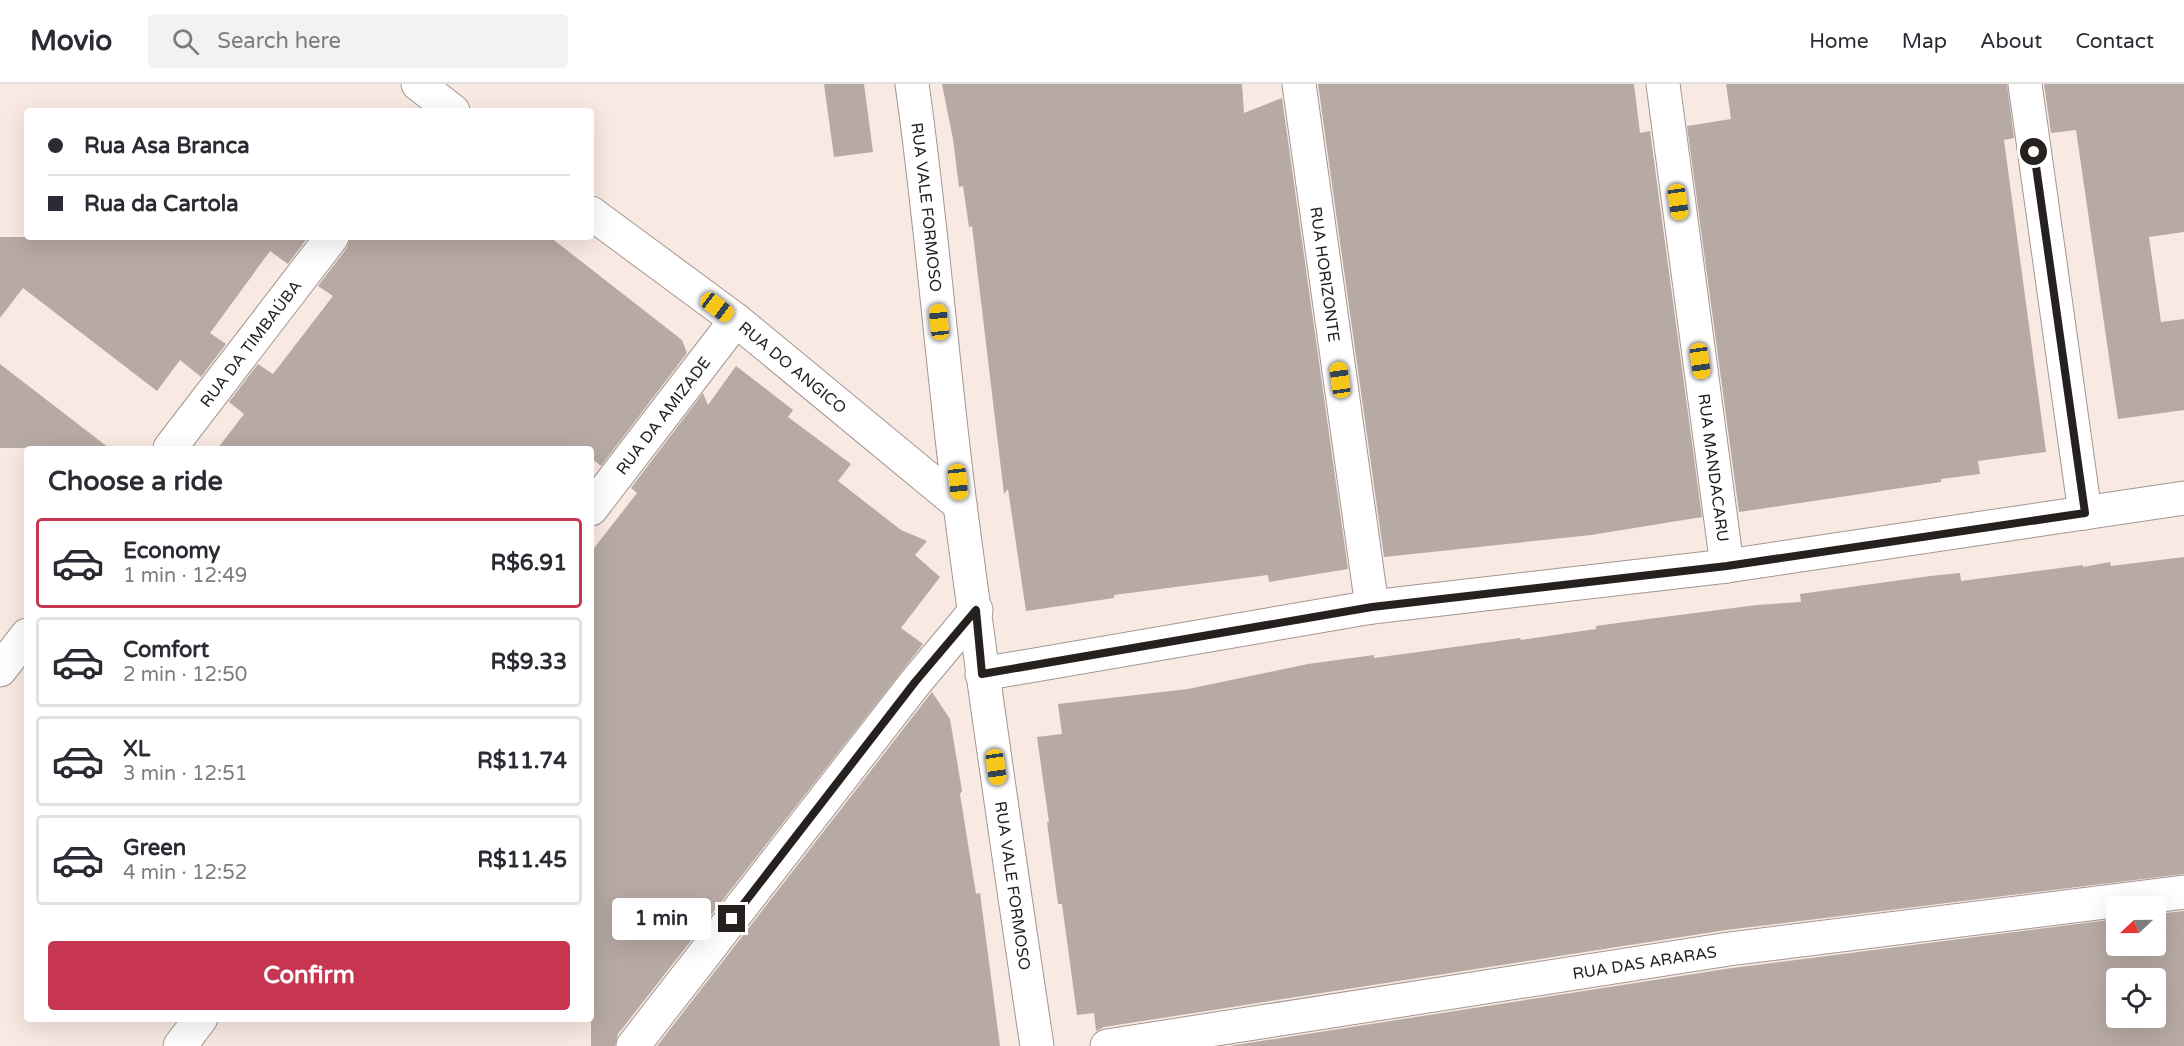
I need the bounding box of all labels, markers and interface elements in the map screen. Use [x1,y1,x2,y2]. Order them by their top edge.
search box [148,14,568,68]
text: Movio [30,24,112,58]
icon: search [169,25,202,58]
text: Search here [217,28,341,54]
text: Home [1809,29,1869,54]
text: Map [1902,29,1947,54]
text: About [1980,29,2042,54]
text: Contact [2075,29,2154,54]
street label: RUA VALE FORMOSO [906,121,945,293]
text: Rua Asa Branca [84,133,250,159]
route start [2020,138,2047,165]
car [1667,183,1689,221]
text: Rua da Cartola [84,191,239,217]
street label: RUA HORIZONTE [1305,205,1344,343]
street label: RUA DA TIMBAÚBA [196,276,306,411]
car [697,289,737,325]
car [928,303,950,341]
street label: RUA DO ANGICO [734,317,850,418]
car [1689,342,1711,380]
street label: RUA DA AMIZADE [612,353,715,479]
car [1329,361,1351,399]
street label: RUA MANDACARU [1693,392,1733,543]
car [947,463,969,501]
text: Choose a ride [48,465,223,498]
icon: car [51,536,105,590]
text: Economy [123,538,220,564]
text: R$6.91 [491,550,567,576]
text: 1 min · 12:49 [123,564,247,588]
icon: car [51,635,105,689]
text: Comfort [123,637,209,663]
text: R$9.33 [491,649,567,675]
text: 2 min · 12:50 [123,663,247,687]
icon: car [51,734,105,788]
text: XL [123,736,150,762]
text: R$11.74 [477,748,567,774]
car [985,748,1007,786]
text: 3 min · 12:51 [123,762,247,786]
street label: RUA VALE FORMOSO [990,800,1035,971]
icon: car [51,833,105,887]
text: Green [123,835,186,861]
text: R$11.45 [477,847,567,873]
text: 4 min · 12:52 [123,861,247,885]
north arrow [2106,896,2166,956]
map controls [2106,896,2166,1028]
callout: 1 min [612,898,711,940]
route end [718,905,745,932]
text: 1 min [635,907,688,931]
button: Confirm [48,941,570,1010]
street label: RUA DAS ARARAS [1571,942,1718,984]
button: locate [2106,968,2166,1028]

